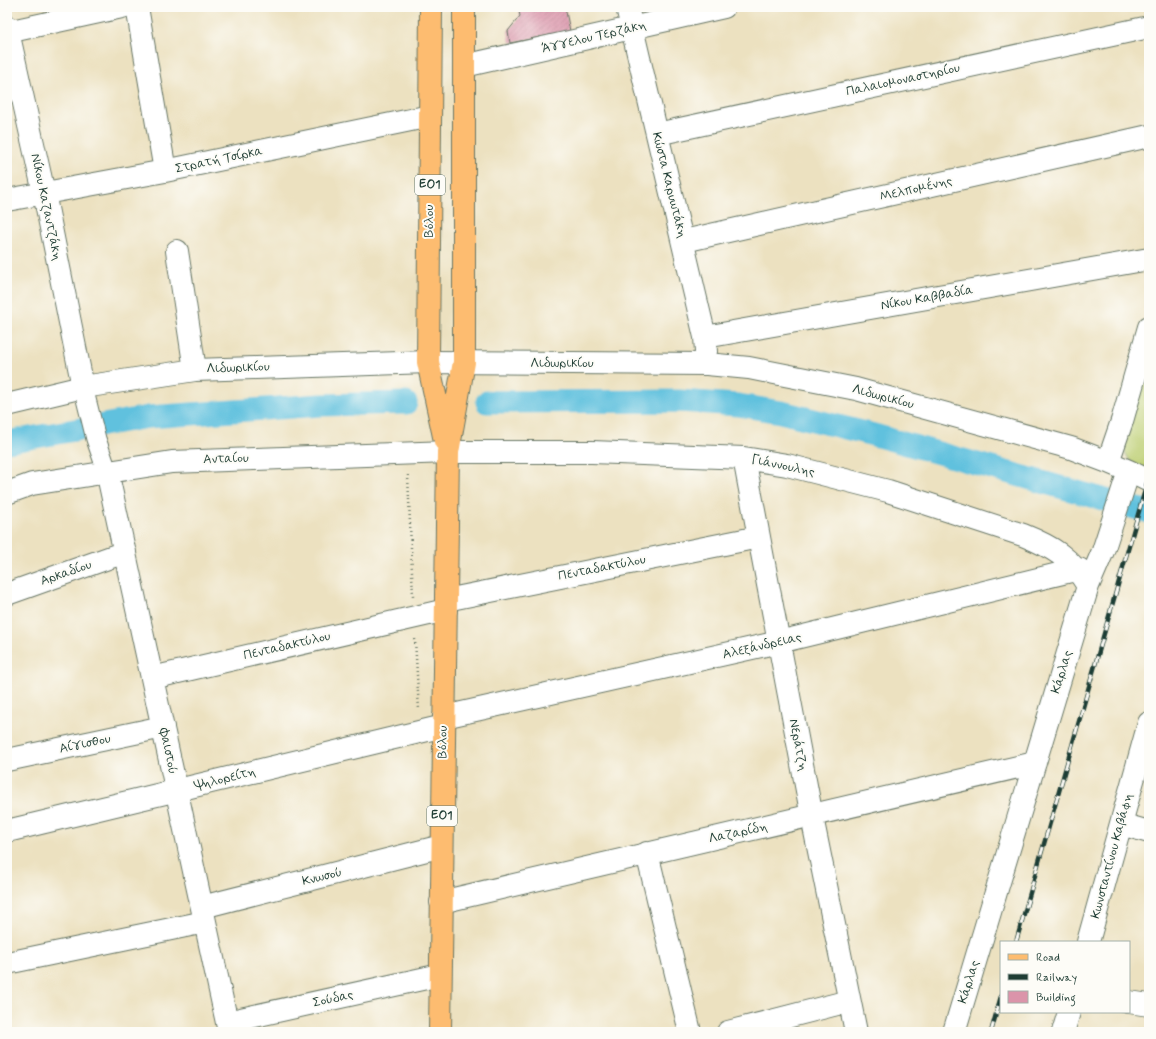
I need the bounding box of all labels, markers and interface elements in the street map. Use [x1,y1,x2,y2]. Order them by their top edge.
street label: Άγγελου Τερζάκη [540,17,648,57]
street label: Παλαιομοναστηρίου [845,60,962,100]
street label: Κώστα Καρυωτάκη [648,130,690,240]
street label: Στρατή Τσίρκα [174,142,264,178]
street label: Νίκου Καζαντζάκη [26,152,66,262]
street label: Μελπομένης [878,172,954,206]
road number: ΕΟ1 [415,175,445,195]
street label: Βόλου [421,204,438,237]
street label: Νίκου Καββαδία [879,282,975,314]
street label: Λιδωρικίου [530,355,594,372]
street label: Λιδωρικίου [206,358,270,378]
street label: Λιδωρικίου [850,381,916,413]
street label: Ανταίου [203,450,249,468]
street label: Γιάννουλης [750,451,817,481]
street label: Πενταδακτύλου [557,551,647,585]
street label: Αρκαδίου [38,556,94,590]
street label: Πενταδακτύλου [242,628,332,664]
street label: Αλεξάνδρειας [721,629,803,663]
street label: Κάρλας [1047,648,1077,696]
street label: Νεράτζη [785,717,811,773]
street label: Φαιστού [155,725,181,776]
street label: Βόλου [434,725,452,759]
street label: Αίγισθου [58,730,112,758]
street label: Ψηλορείτη [192,763,257,795]
street label: Κωνσταντίνου Καβάφη [1087,791,1137,921]
road number: ΕΟ1 [427,806,457,826]
street label: Λαζαρίδη [707,818,769,848]
street label: Κνωσού [300,864,344,890]
legend [1000,941,1130,1013]
text: Road [1036,950,1060,966]
street label: Κάρλας [954,958,984,1006]
text: Railway [1036,970,1078,986]
street label: Σούδας [311,986,355,1012]
text: Building [1036,990,1076,1007]

